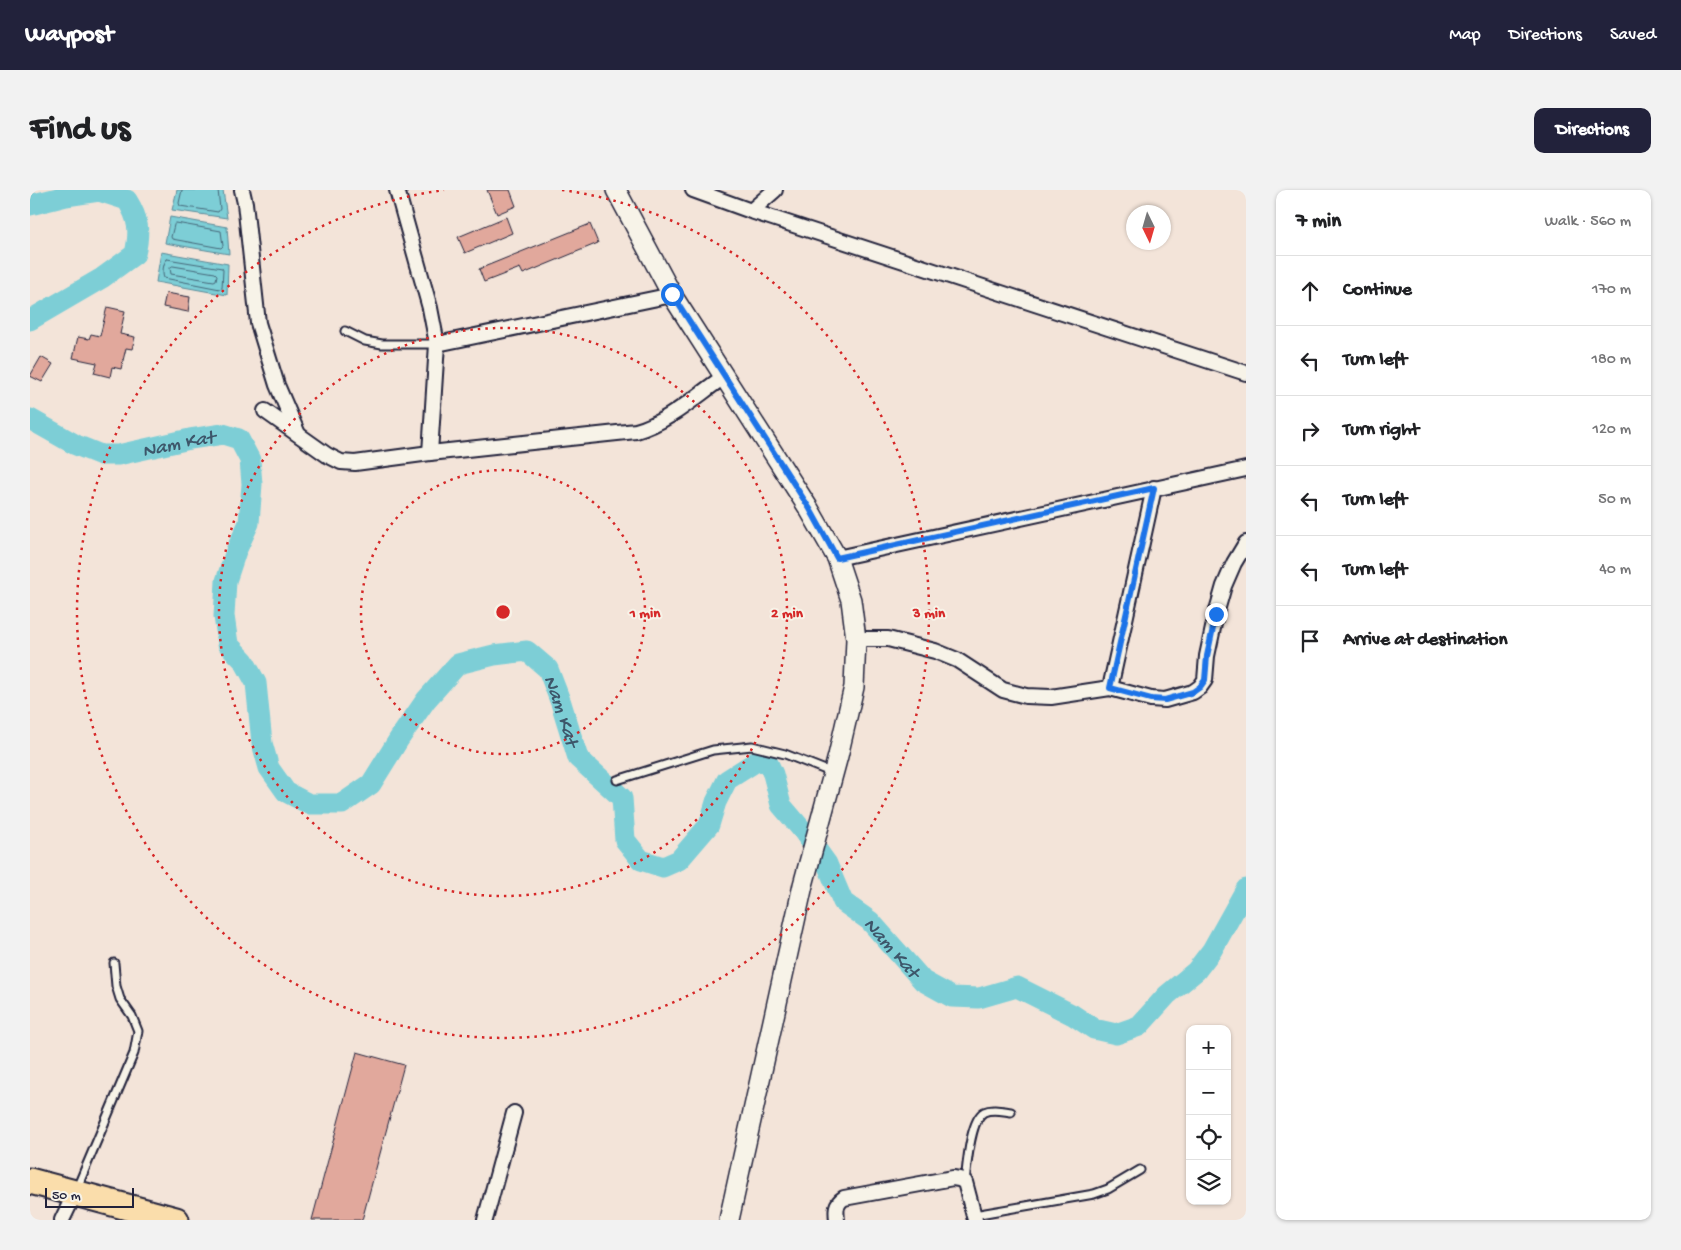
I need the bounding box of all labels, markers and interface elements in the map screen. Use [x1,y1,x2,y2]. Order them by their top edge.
text: Waypost [25,21,113,50]
text: Map [1449,25,1481,46]
text: Directions [1509,25,1582,46]
text: Saved [1610,25,1656,46]
button: Directions [1534,108,1651,153]
text: Find us [30,110,130,151]
north arrow [1126,205,1171,250]
text: 7 min [1296,210,1341,235]
text: Walk · 560 m [1545,213,1631,232]
icon: ahead [1296,277,1324,305]
text: Continue [1343,279,1412,302]
text: 170 m [1592,281,1631,300]
route start [661,283,684,306]
icon: left [1296,347,1324,375]
text: Turn left [1343,349,1407,372]
text: 180 m [1592,351,1631,370]
icon: right [1296,417,1324,445]
text: Turn right [1343,419,1419,442]
text: 120 m [1592,421,1631,440]
water label: Nam Kat [140,427,220,464]
icon: left [1296,487,1324,515]
text: Turn left [1343,489,1407,512]
text: 50 m [1598,491,1631,510]
icon: left [1296,557,1324,585]
text: Turn left [1343,559,1407,582]
text: 40 m [1599,561,1631,580]
centre of rings [494,603,512,621]
route end [1205,603,1228,626]
text: 1 min [629,605,661,623]
text: 2 min [771,605,804,623]
text: 3 min [912,605,946,623]
icon: arrive [1296,627,1324,655]
text: Arrive at destination [1343,629,1507,652]
water label: Nam Kat [537,673,583,753]
water label: Nam Kat [857,914,926,987]
map controls [1186,1025,1231,1205]
button: + [1186,1025,1231,1070]
button: − [1186,1070,1231,1115]
button: locate [1186,1115,1231,1160]
button: layers [1186,1160,1231,1205]
scale bar [45,1185,134,1208]
text: 50 m [52,1188,81,1205]

